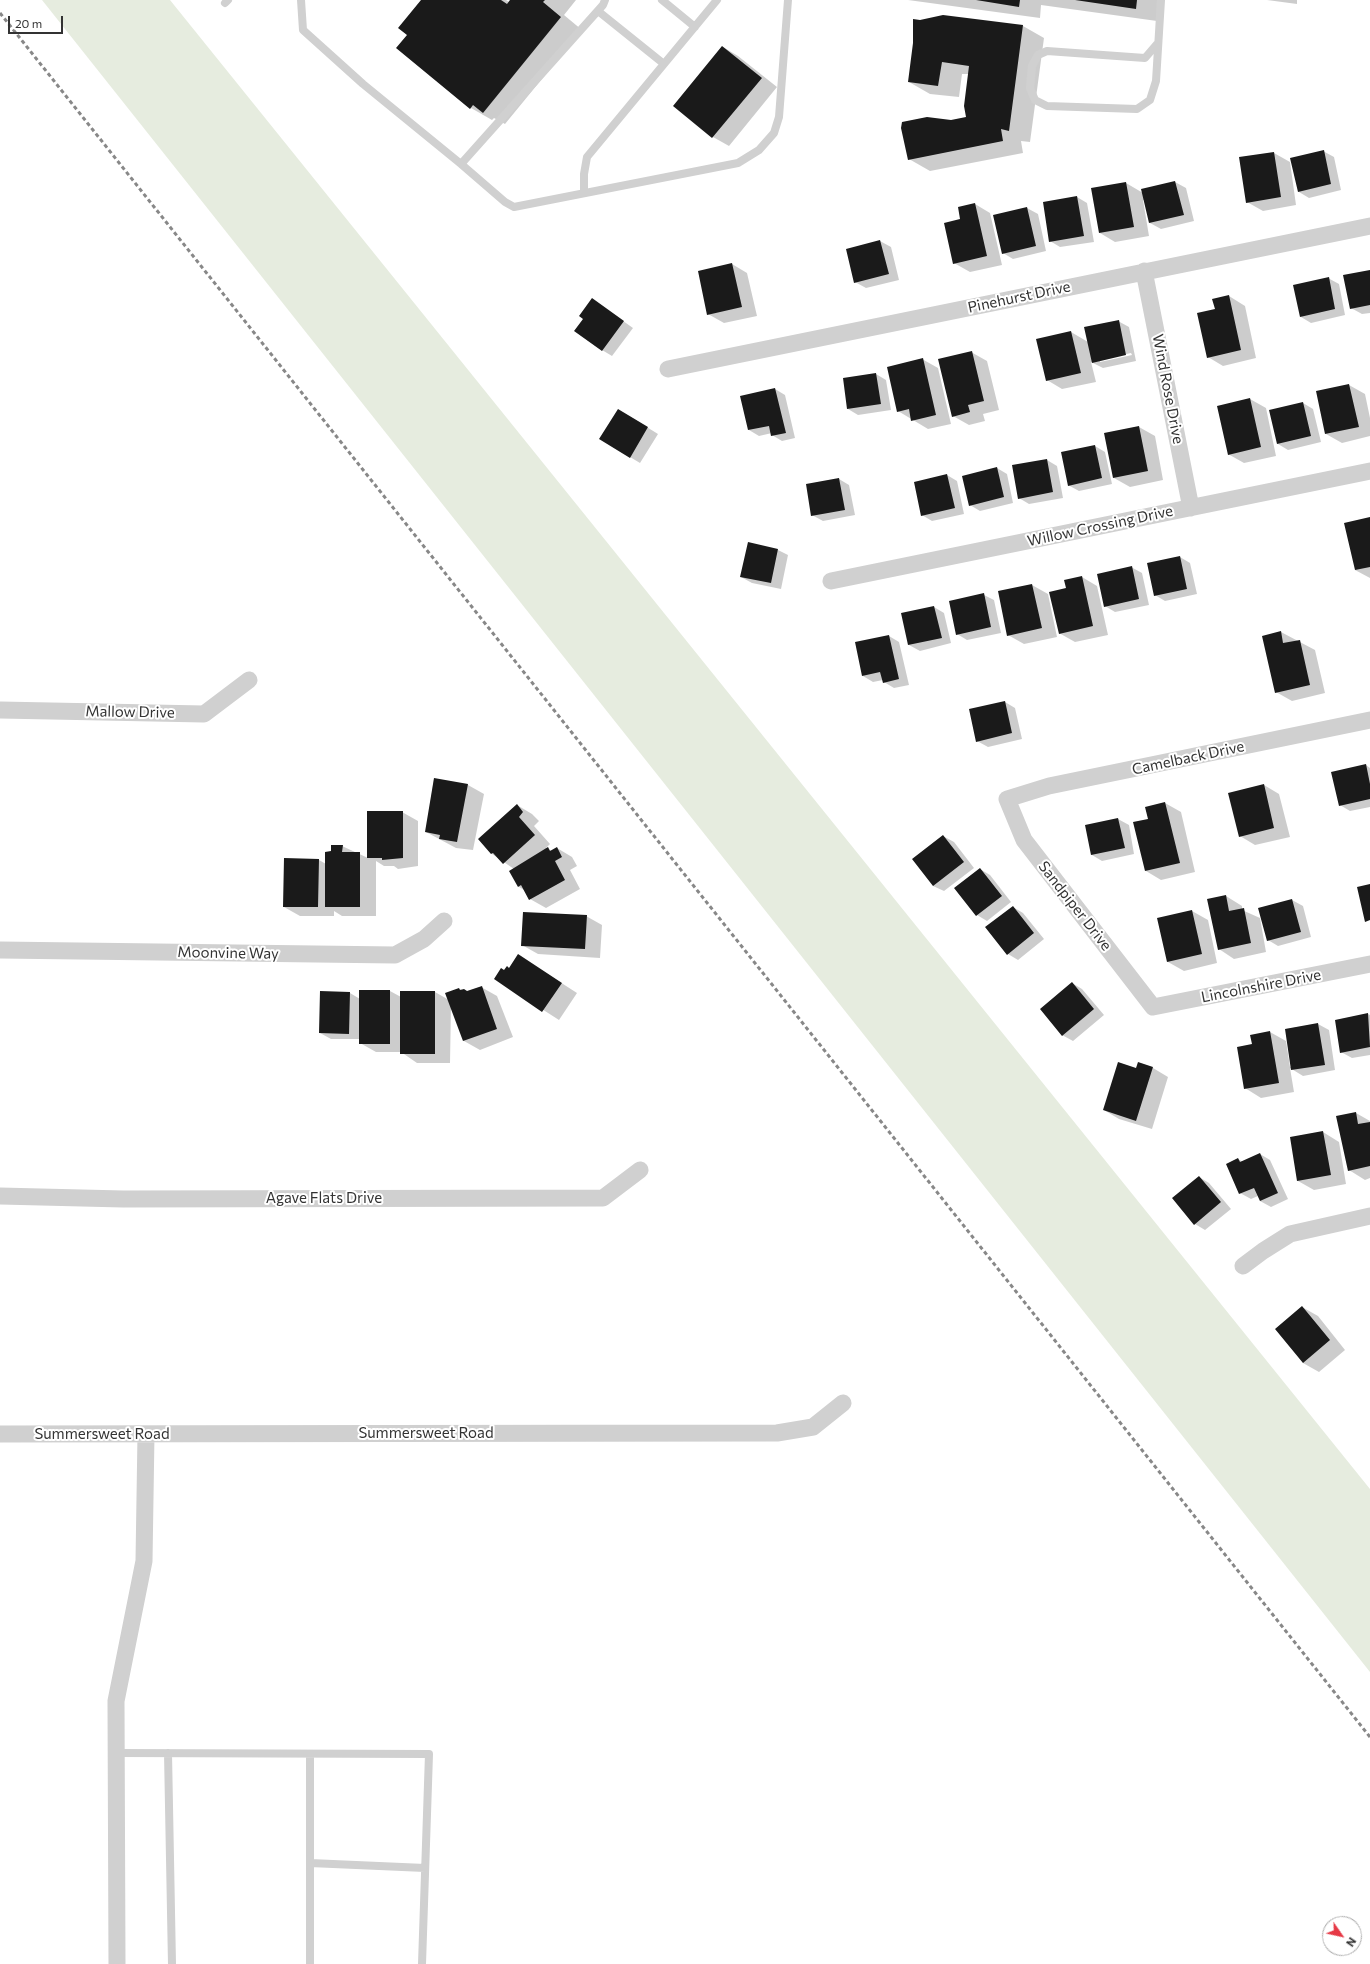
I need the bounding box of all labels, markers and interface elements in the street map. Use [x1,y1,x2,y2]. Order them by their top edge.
scale bar [10,8,65,34]
text: 20 m [15,16,42,30]
street label: Pinehurst Drive [966,277,1072,317]
street label: Wind Rose Drive [1149,333,1187,445]
street label: Willow Crossing Drive [1026,502,1174,550]
street label: Mallow Drive [85,702,175,722]
street label: Camelback Drive [1130,737,1246,779]
street label: Sandpiper Drive [1035,858,1115,954]
street label: Moonvine Way [177,943,279,963]
street label: Lincolnshire Drive [1199,966,1323,1006]
street label: Agave Flats Drive [266,1189,382,1207]
street label: Summersweet Road [358,1424,494,1442]
street label: Summersweet Road [34,1425,170,1443]
north arrow [1322,1916,1362,1956]
text: N [1344,1935,1359,1949]

